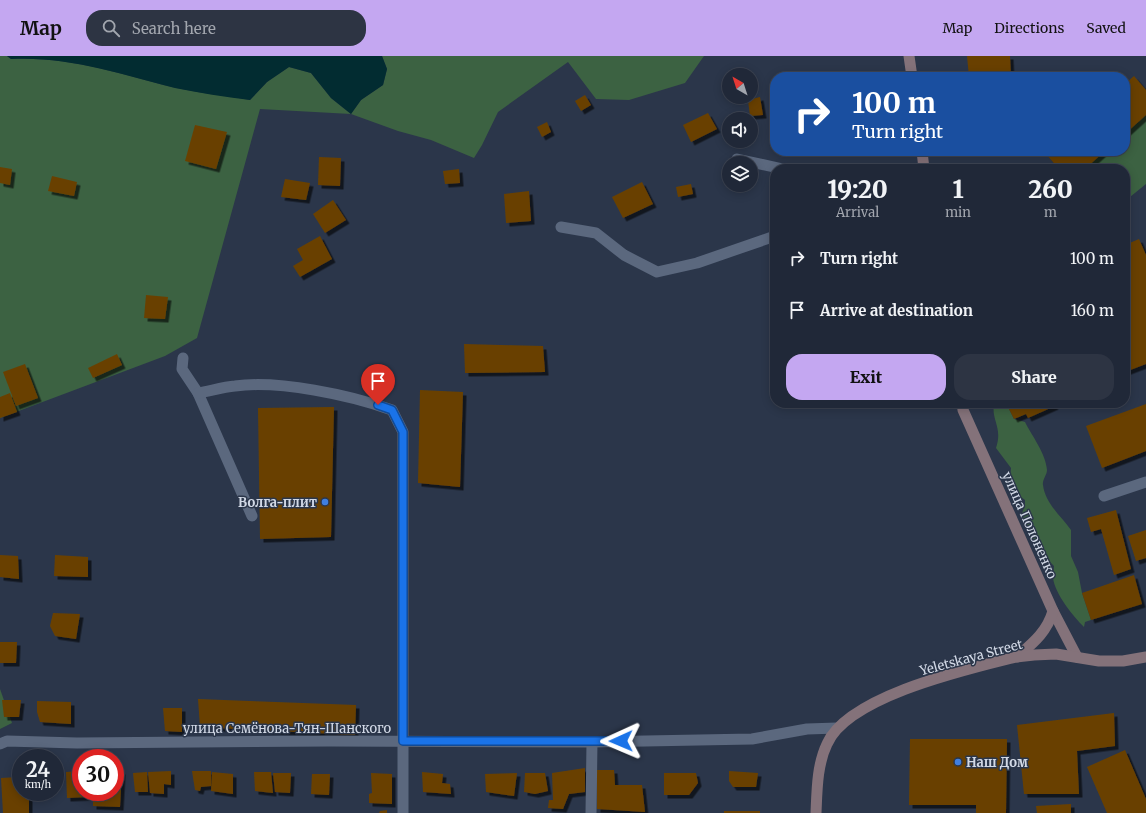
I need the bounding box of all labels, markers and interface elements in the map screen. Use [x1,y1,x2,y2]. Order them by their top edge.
search box [86,10,366,46]
text: Map [20,16,62,40]
icon: search [100,17,122,39]
text: Search here [132,19,216,38]
text: Map [942,19,972,37]
text: Directions [994,19,1064,37]
text: Saved [1086,19,1126,37]
north arrow [722,68,758,104]
map controls [722,68,758,192]
text: 100 m [852,85,936,121]
icon: right [786,88,838,140]
button: sound [722,112,758,148]
text: Turn right [852,120,943,143]
button: layers [722,156,758,192]
text: 19:20 [827,174,888,205]
text: 1 [952,174,964,205]
text: 260 [1028,174,1073,205]
text: Arrival [836,204,879,221]
text: min [945,204,971,221]
text: m [1044,204,1057,221]
icon: right [786,247,808,269]
text: Turn right [820,249,898,268]
text: 100 m [1070,249,1114,268]
icon: arrive [786,299,808,321]
text: Arrive at destination [820,301,973,320]
text: 160 m [1071,301,1114,320]
button: Exit [786,354,946,400]
button: Share [954,354,1114,400]
pin [361,364,395,405]
icon: arrive [367,370,389,392]
street label: улица Полоненко [998,469,1061,582]
place label: Волга-плит [238,494,317,511]
marker: Волга-плит [320,497,330,507]
street label: Yeletskaya Street [917,636,1024,680]
street label: улица Семёнова-Тян-Шанского [183,720,392,737]
position arrow [600,720,642,762]
speed limit sign: 30 [72,749,124,801]
place label: Наш Дом [966,754,1028,771]
text: 24 [26,757,50,782]
marker: Наш Дом [953,757,963,767]
text: km/h [25,778,51,791]

